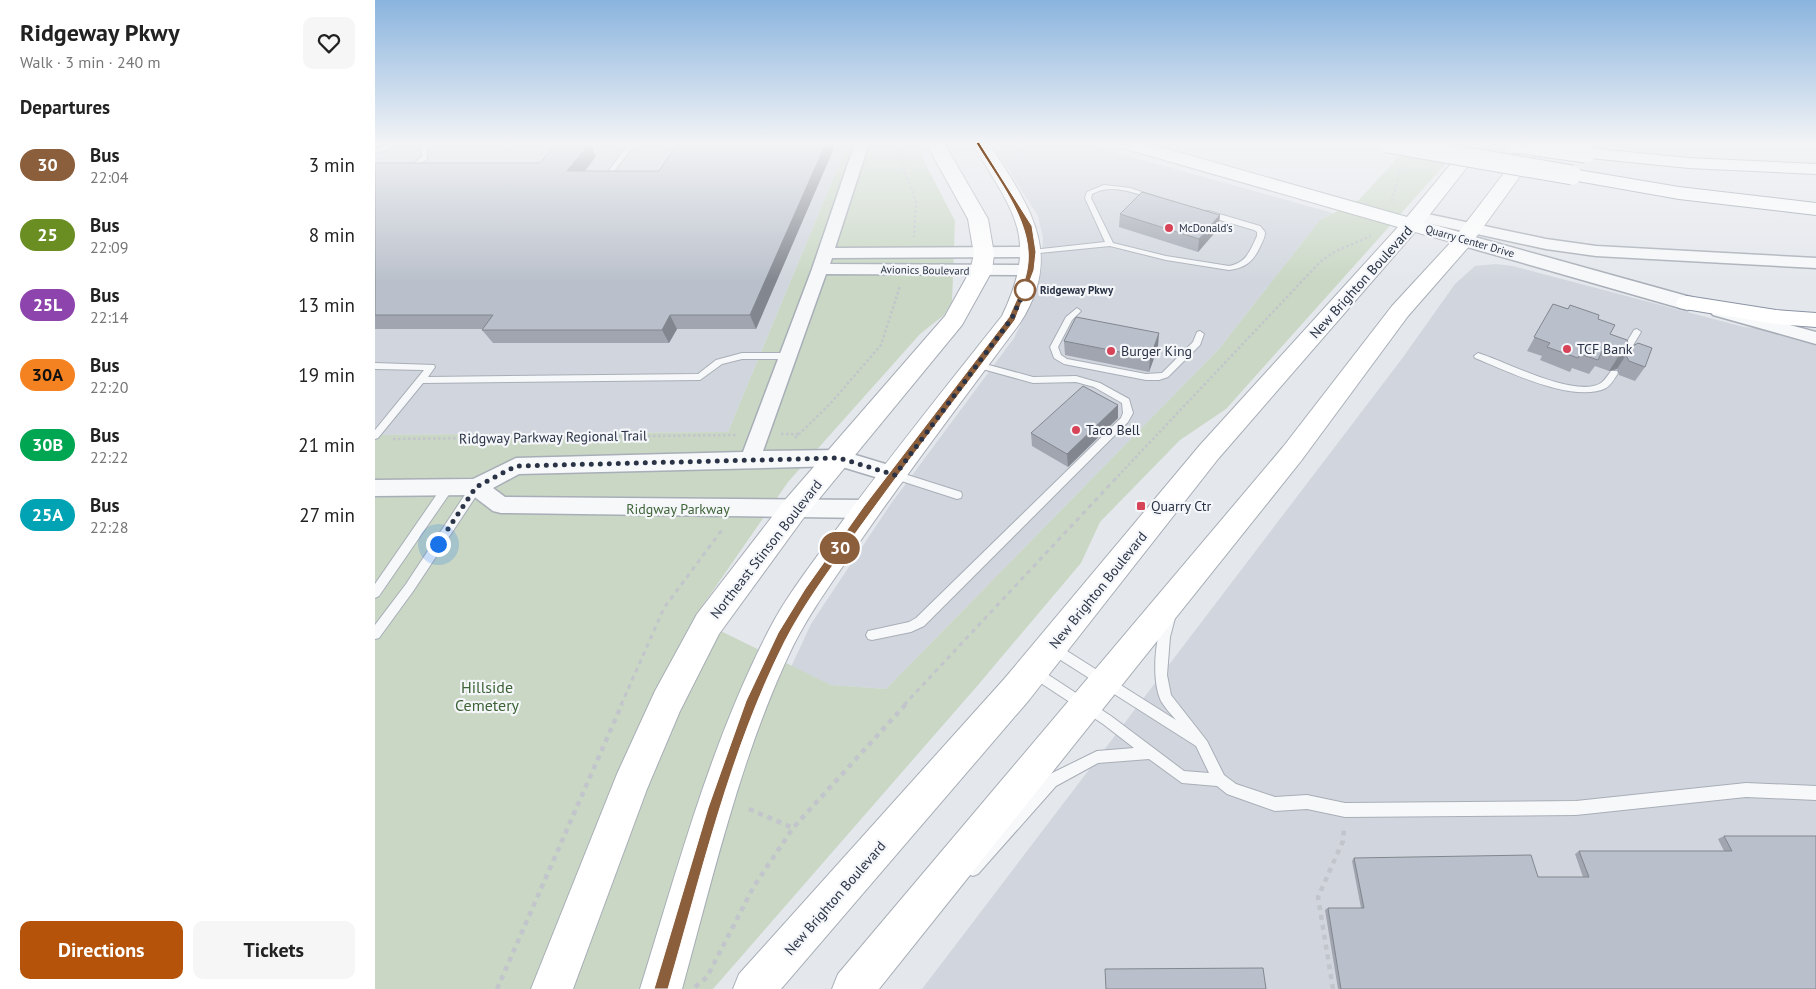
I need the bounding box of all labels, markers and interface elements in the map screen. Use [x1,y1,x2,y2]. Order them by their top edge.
text: Ridgeway Pkwy [20,17,180,48]
button: heart [303,17,355,69]
text: Walk · 3 min · 240 m [20,52,160,72]
text: Departures [20,95,110,119]
text: Bus [90,143,119,167]
text: 30 [37,153,58,176]
text: 3 min [309,153,355,177]
text: 22:04 [90,167,128,187]
text: Bus [90,213,119,237]
place label: McDonald's [1179,221,1233,235]
marker: McDonald's [1163,222,1175,234]
street label: New Brighton Boulevard [1306,222,1416,342]
street label: Quarry Center Drive [1424,222,1517,261]
text: 25 [37,223,58,246]
text: 8 min [309,223,355,247]
text: 22:09 [90,237,128,257]
street label: Avionics Boulevard [880,262,970,278]
marker: Ridgeway Pkwy [1014,279,1036,301]
text: Bus [90,283,119,307]
place label: Ridgeway Pkwy [1040,283,1114,297]
text: 25L [33,293,62,316]
text: 13 min [298,293,355,317]
text: 22:14 [90,307,128,327]
place label: TCF Bank [1577,340,1633,358]
place label: Burger King [1121,342,1192,360]
marker: TCF Bank [1561,343,1573,355]
marker: Burger King [1105,345,1117,357]
text: Bus [90,353,119,377]
text: 30A [32,363,63,386]
text: 19 min [298,363,355,387]
text: 22:20 [90,377,128,397]
place label: Taco Bell [1086,421,1140,439]
text: Bus [90,423,119,447]
marker: Taco Bell [1070,424,1082,436]
street label: Ridgway Parkway Regional Trail [459,426,647,448]
text: 30B [32,433,63,456]
text: 21 min [298,433,355,457]
text: 22:22 [90,447,128,467]
street label: Northeast Stinson Boulevard [706,476,826,622]
text: Bus [90,493,119,517]
place label: Quarry Ctr [1151,497,1212,515]
park label: Ridgway Parkway [626,500,730,518]
marker: Quarry Ctr [1135,500,1147,512]
text: 25A [32,503,63,526]
text: 27 min [299,503,355,527]
text: 22:28 [90,517,128,537]
street label: New Brighton Boulevard [1045,528,1151,652]
your location [426,532,451,557]
line badge: 30 [817,532,863,564]
text: 30 [830,536,850,559]
park label: Hillside Cemetery [455,677,520,715]
street label: New Brighton Boulevard [780,837,890,959]
button: Directions [20,921,183,979]
button: Tickets [193,921,355,979]

